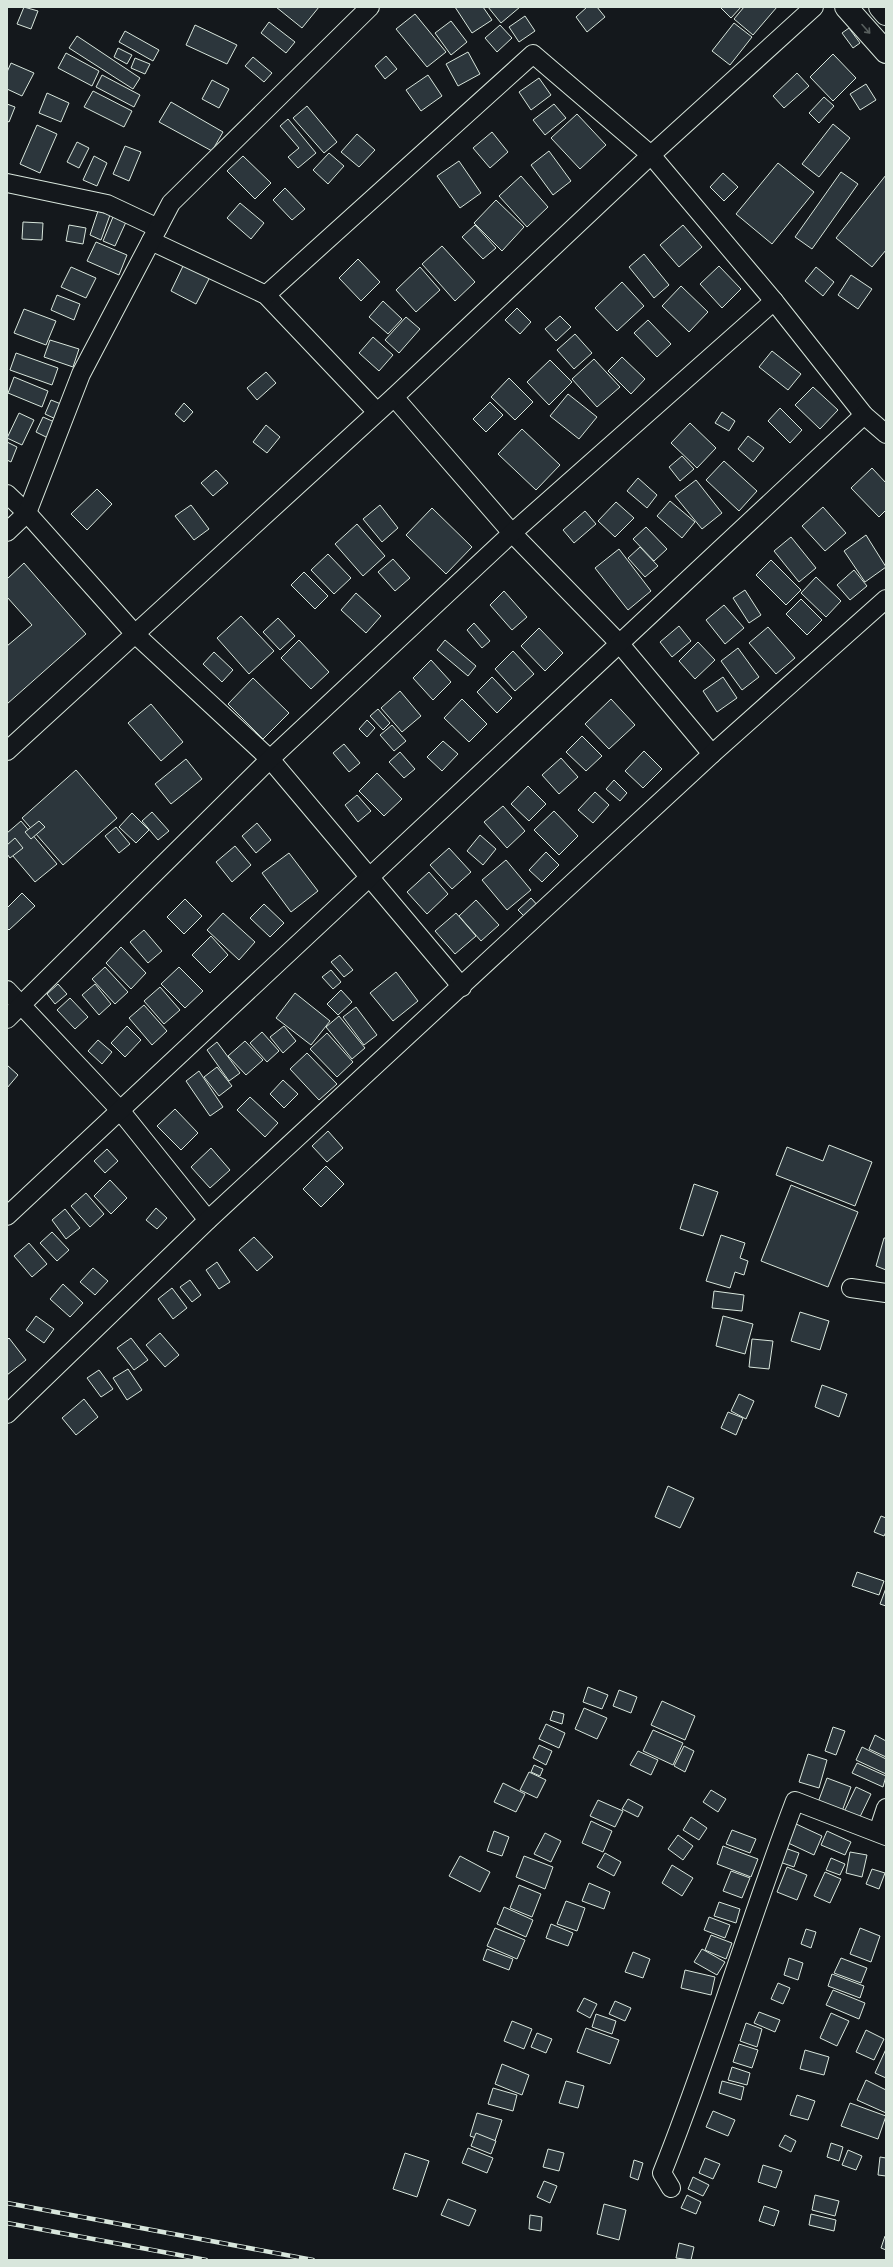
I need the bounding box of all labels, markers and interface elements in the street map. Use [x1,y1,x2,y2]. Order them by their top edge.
one-way arrow [861,24,870,34]

